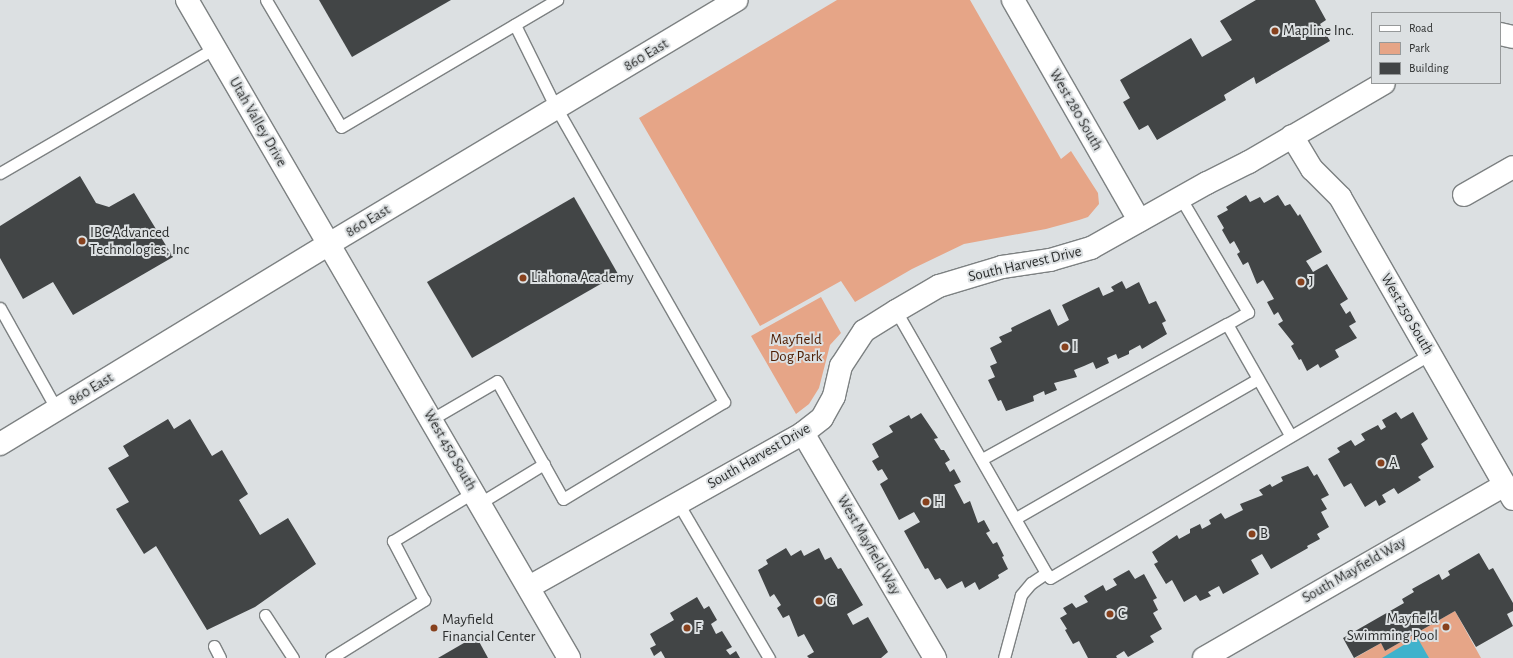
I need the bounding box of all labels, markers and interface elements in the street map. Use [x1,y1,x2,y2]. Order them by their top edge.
legend [1371,12,1501,84]
place label: Mapline Inc. [1283,22,1354,40]
text: Road [1409,22,1433,34]
marker: Mapline Inc. [1270,26,1280,36]
street label: 860 East [620,35,672,75]
text: Park [1409,42,1430,54]
text: Building [1409,62,1449,74]
street label: West 280 South [1045,66,1107,154]
street label: Utah Valley Drive [225,74,291,170]
street label: 860 East [342,201,394,241]
place label: IBC Advanced Technologies, Inc [90,223,189,258]
marker: IBC Advanced Technologies, Inc [77,236,87,246]
street label: South Harvest Drive [967,242,1083,286]
place label: Liahona Academy [531,269,634,287]
street label: West 250 South [1377,270,1437,358]
marker: Liahona Academy [518,273,528,283]
place label: J [1309,273,1314,291]
marker: J [1296,277,1306,287]
park label: Mayfield Dog Park [770,330,822,365]
place label: I [1073,338,1077,356]
marker: I [1060,342,1070,352]
street label: 860 East [65,369,117,409]
street label: West 450 South [420,406,480,494]
street label: South Harvest Drive [704,419,814,493]
place label: A [1389,454,1398,472]
marker: A [1376,458,1386,468]
street label: West Mayfield Way [833,492,905,598]
place label: H [934,493,944,511]
marker: H [921,497,931,507]
place label: B [1260,525,1268,543]
marker: B [1247,529,1257,539]
street label: South Mayfield Way [1299,533,1409,607]
place label: G [827,592,836,610]
marker: G [814,596,824,606]
place label: C [1118,605,1126,623]
marker: C [1105,609,1115,619]
place label: Mayfield Swimming Pool [1347,609,1438,644]
place label: Mayfield Financial Center [442,610,535,645]
place label: F [695,619,702,637]
marker: Mayfield Swimming Pool [1441,622,1451,632]
marker: Mayfield Financial Center [429,623,439,633]
marker: F [682,623,692,633]

